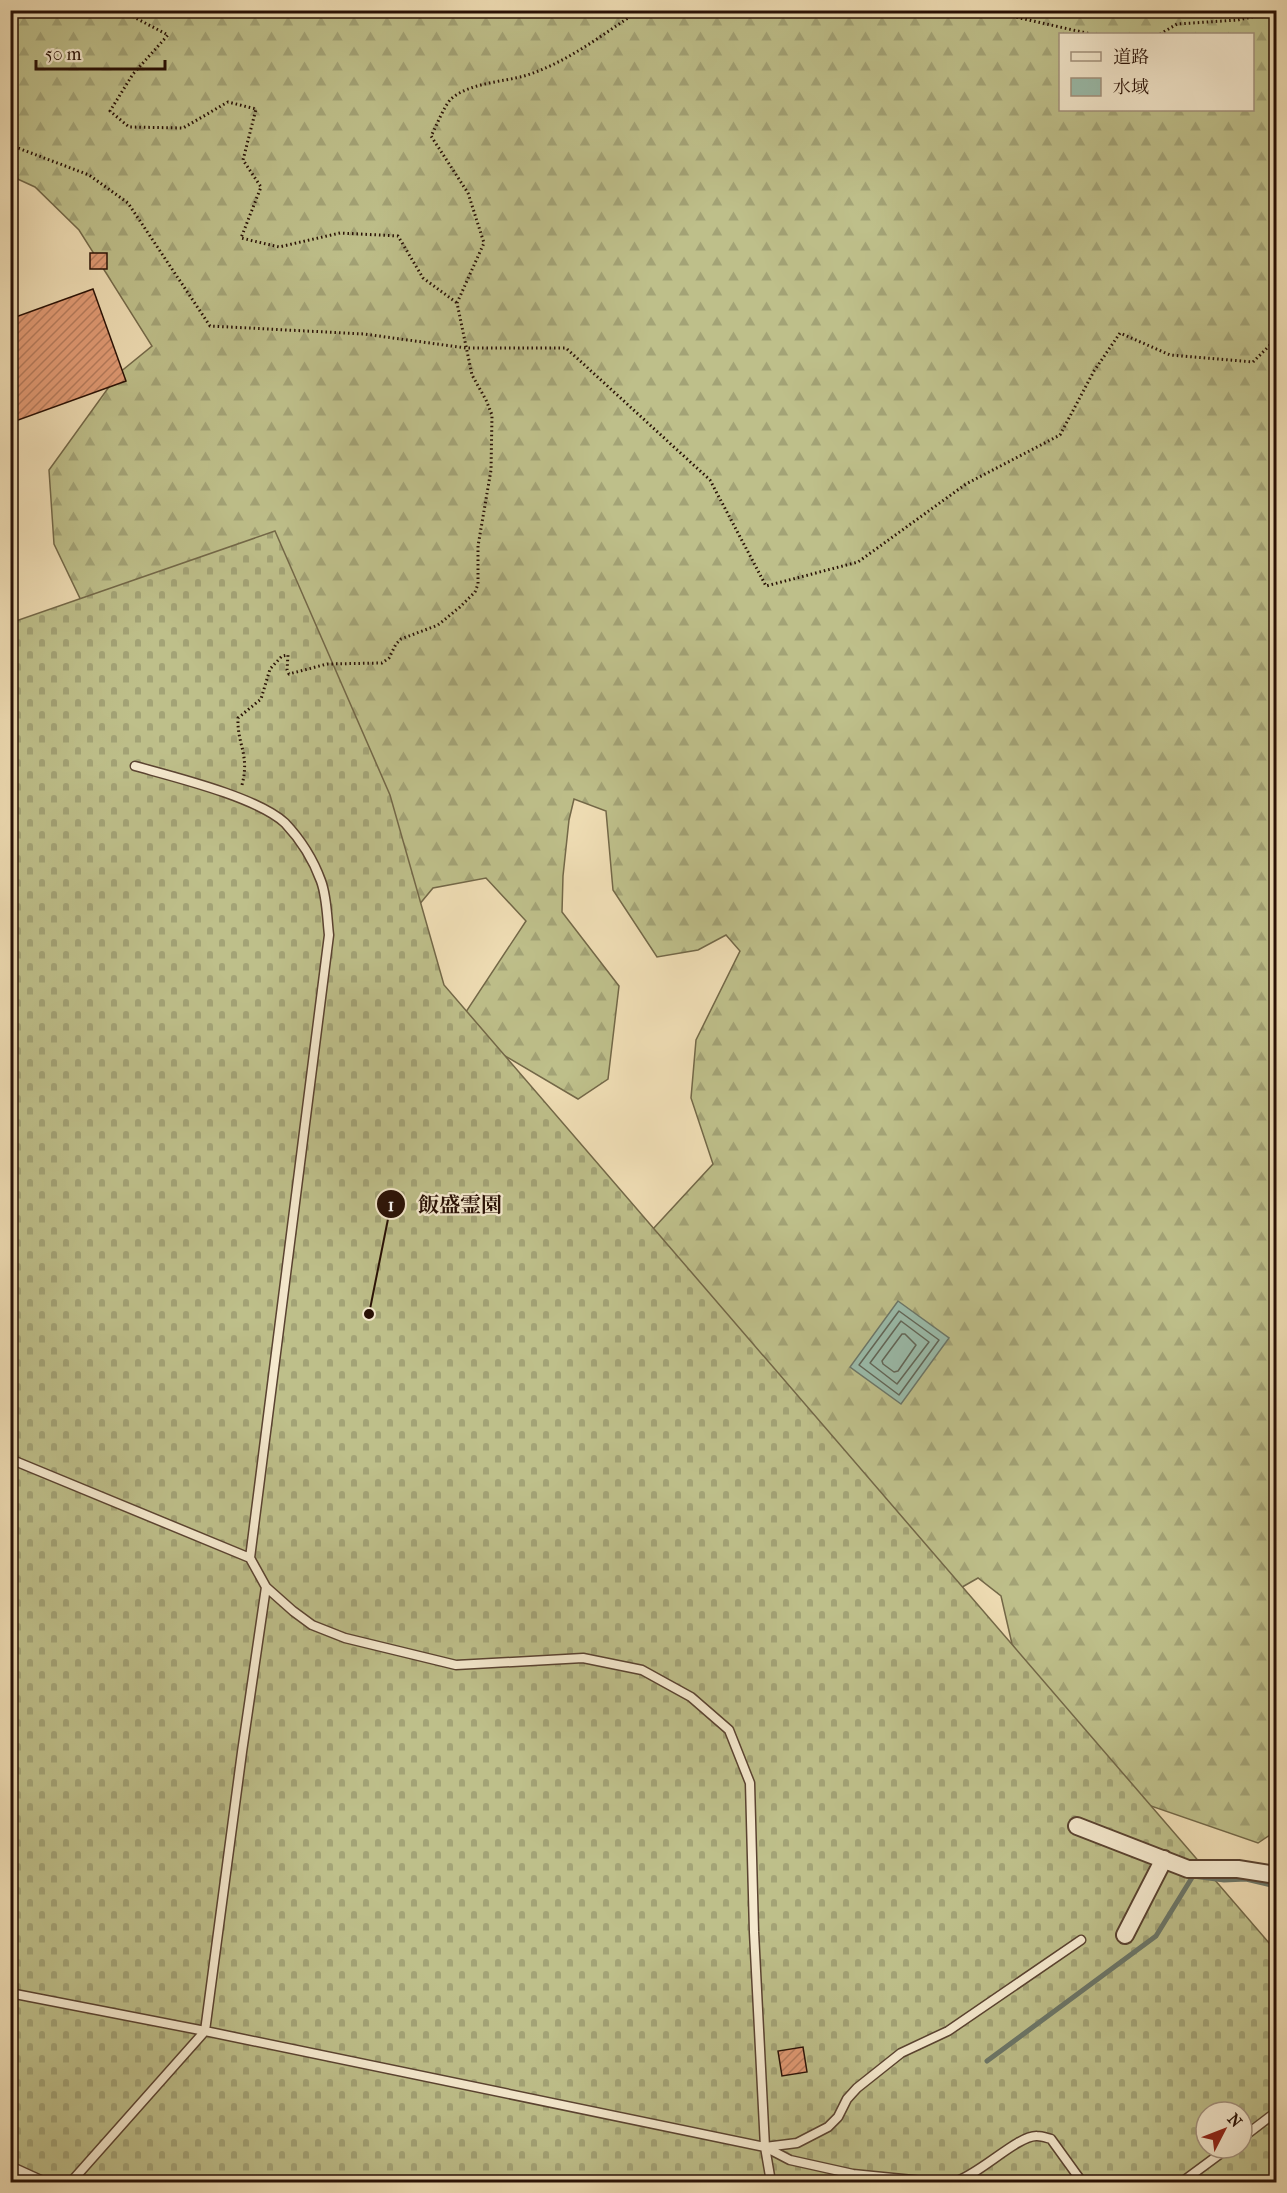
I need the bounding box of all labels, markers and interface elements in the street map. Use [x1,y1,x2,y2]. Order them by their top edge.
scale bar [36,33,165,71]
legend [1059,33,1254,111]
text: 50 m [45,44,82,65]
text: 道路 [1113,47,1149,68]
text: 水域 [1113,77,1149,98]
callout: 飯盛霊園 [376,1185,514,1224]
text: 飯盛霊園 [418,1193,502,1217]
text: 1 [388,1195,394,1216]
north arrow [1194,2100,1254,2160]
text: N [1224,2109,1246,2132]

